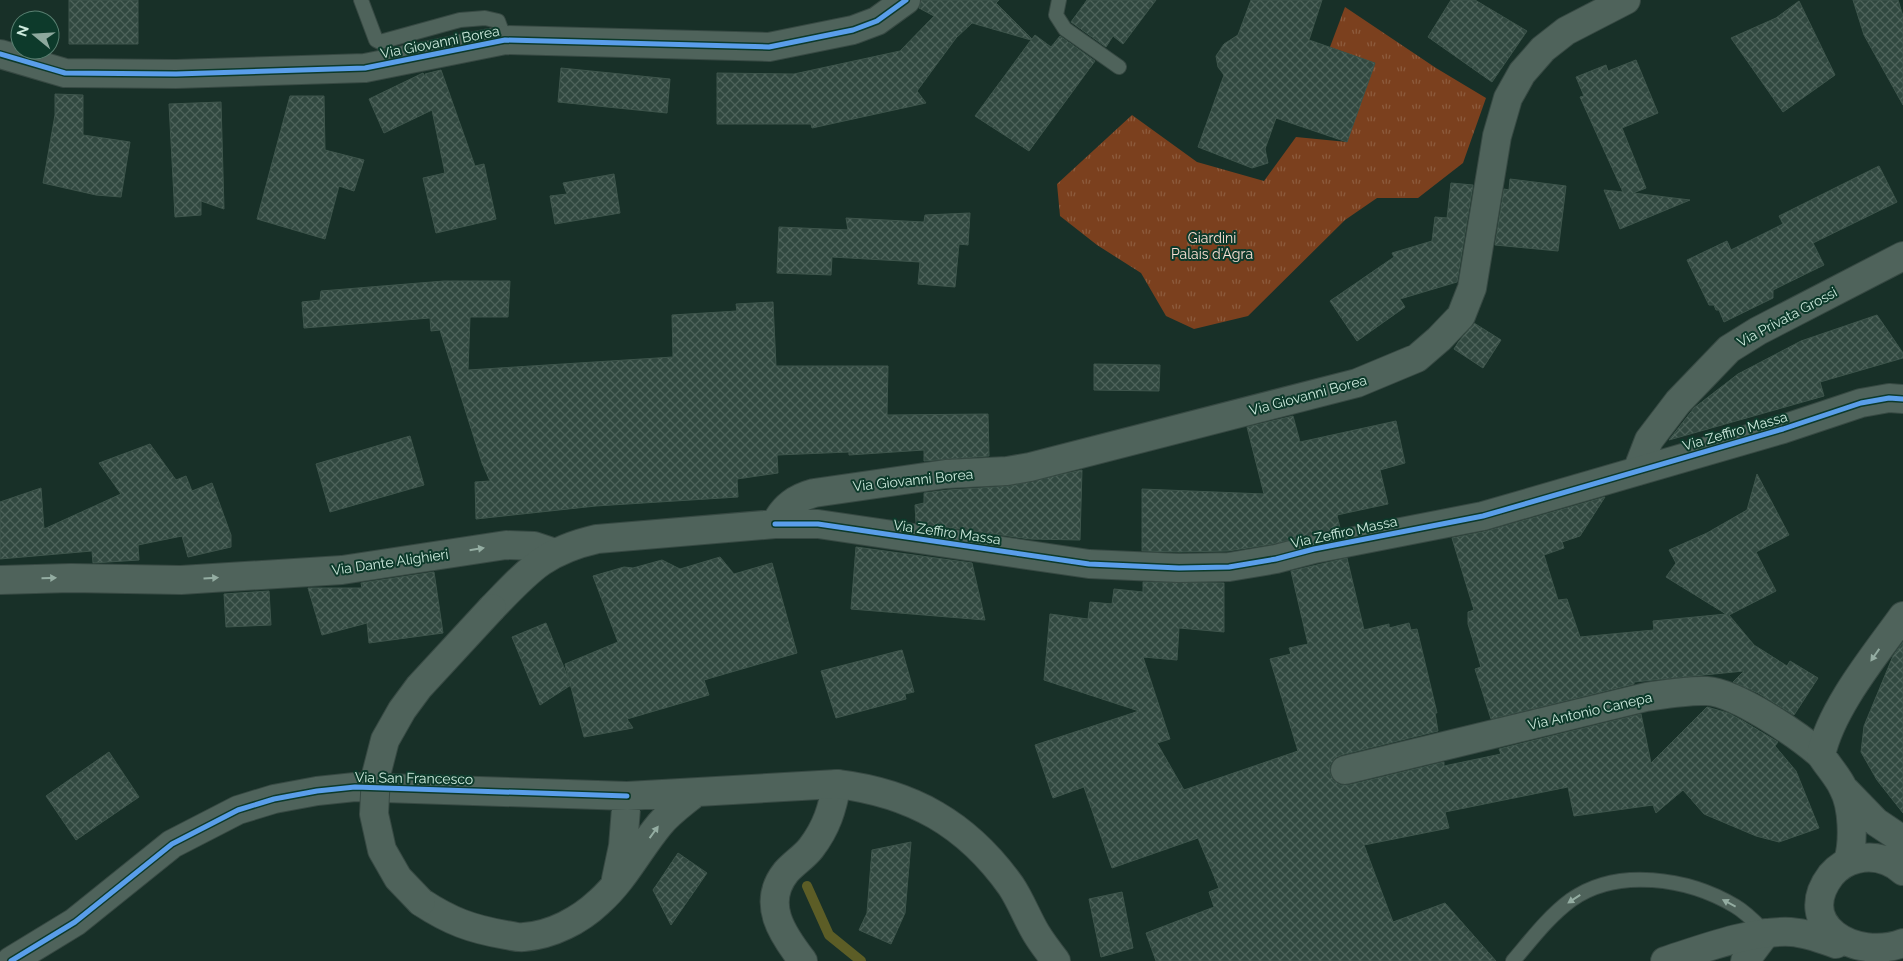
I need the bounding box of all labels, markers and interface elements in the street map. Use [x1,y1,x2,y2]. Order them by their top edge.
north arrow [10,10,60,60]
text: N [13,23,32,39]
street label: Via Giovanni Borea [379,23,501,61]
park label: Giardini Palais d'Agra [1171,230,1253,262]
street label: Via Privata Grossi [1734,284,1840,350]
street label: Via Giovanni Borea [1248,372,1368,418]
street label: Via Zeffiro Massa [1681,408,1789,454]
street label: Via Giovanni Borea [852,466,974,494]
street label: Via Zeffiro Massa [1289,513,1399,551]
street label: Via Zeffiro Massa [892,517,1002,547]
one-way arrow [469,545,485,553]
street label: Via Dante Alighieri [331,546,449,578]
one-way arrow [203,573,219,581]
one-way arrow [41,574,57,582]
one-way arrow [1870,649,1880,662]
street label: Via Antonio Canepa [1526,689,1654,733]
street label: Via San Francesco [355,769,473,787]
one-way arrow [649,825,659,839]
one-way arrow [1567,894,1581,904]
one-way arrow [1722,899,1736,907]

